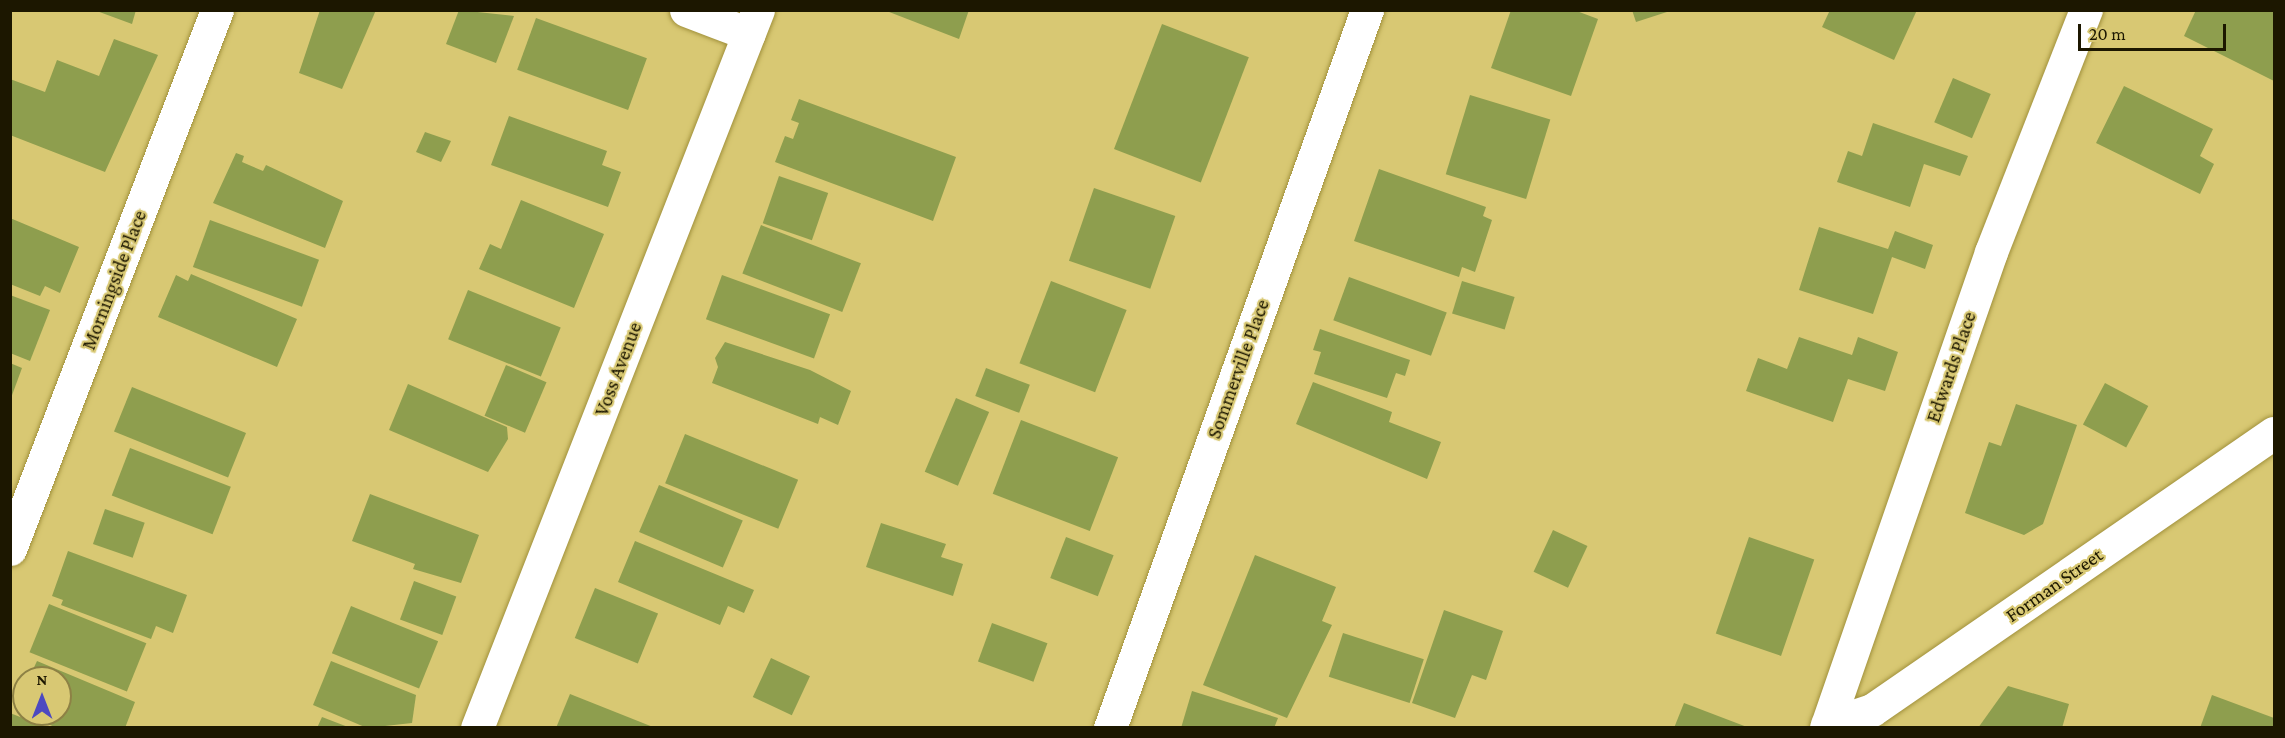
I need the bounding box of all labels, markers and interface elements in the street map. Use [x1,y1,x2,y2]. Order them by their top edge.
scale bar [2081,12,2230,50]
text: 20 m [2089,24,2126,44]
street label: Morningside Place [76,207,152,353]
street label: Sommerville Place [1202,296,1274,442]
street label: Edwards Place [1921,308,1981,426]
street label: Voss Avenue [589,319,647,419]
street label: Forman Street [2001,543,2107,627]
north arrow [12,666,72,726]
text: N [37,671,47,688]

